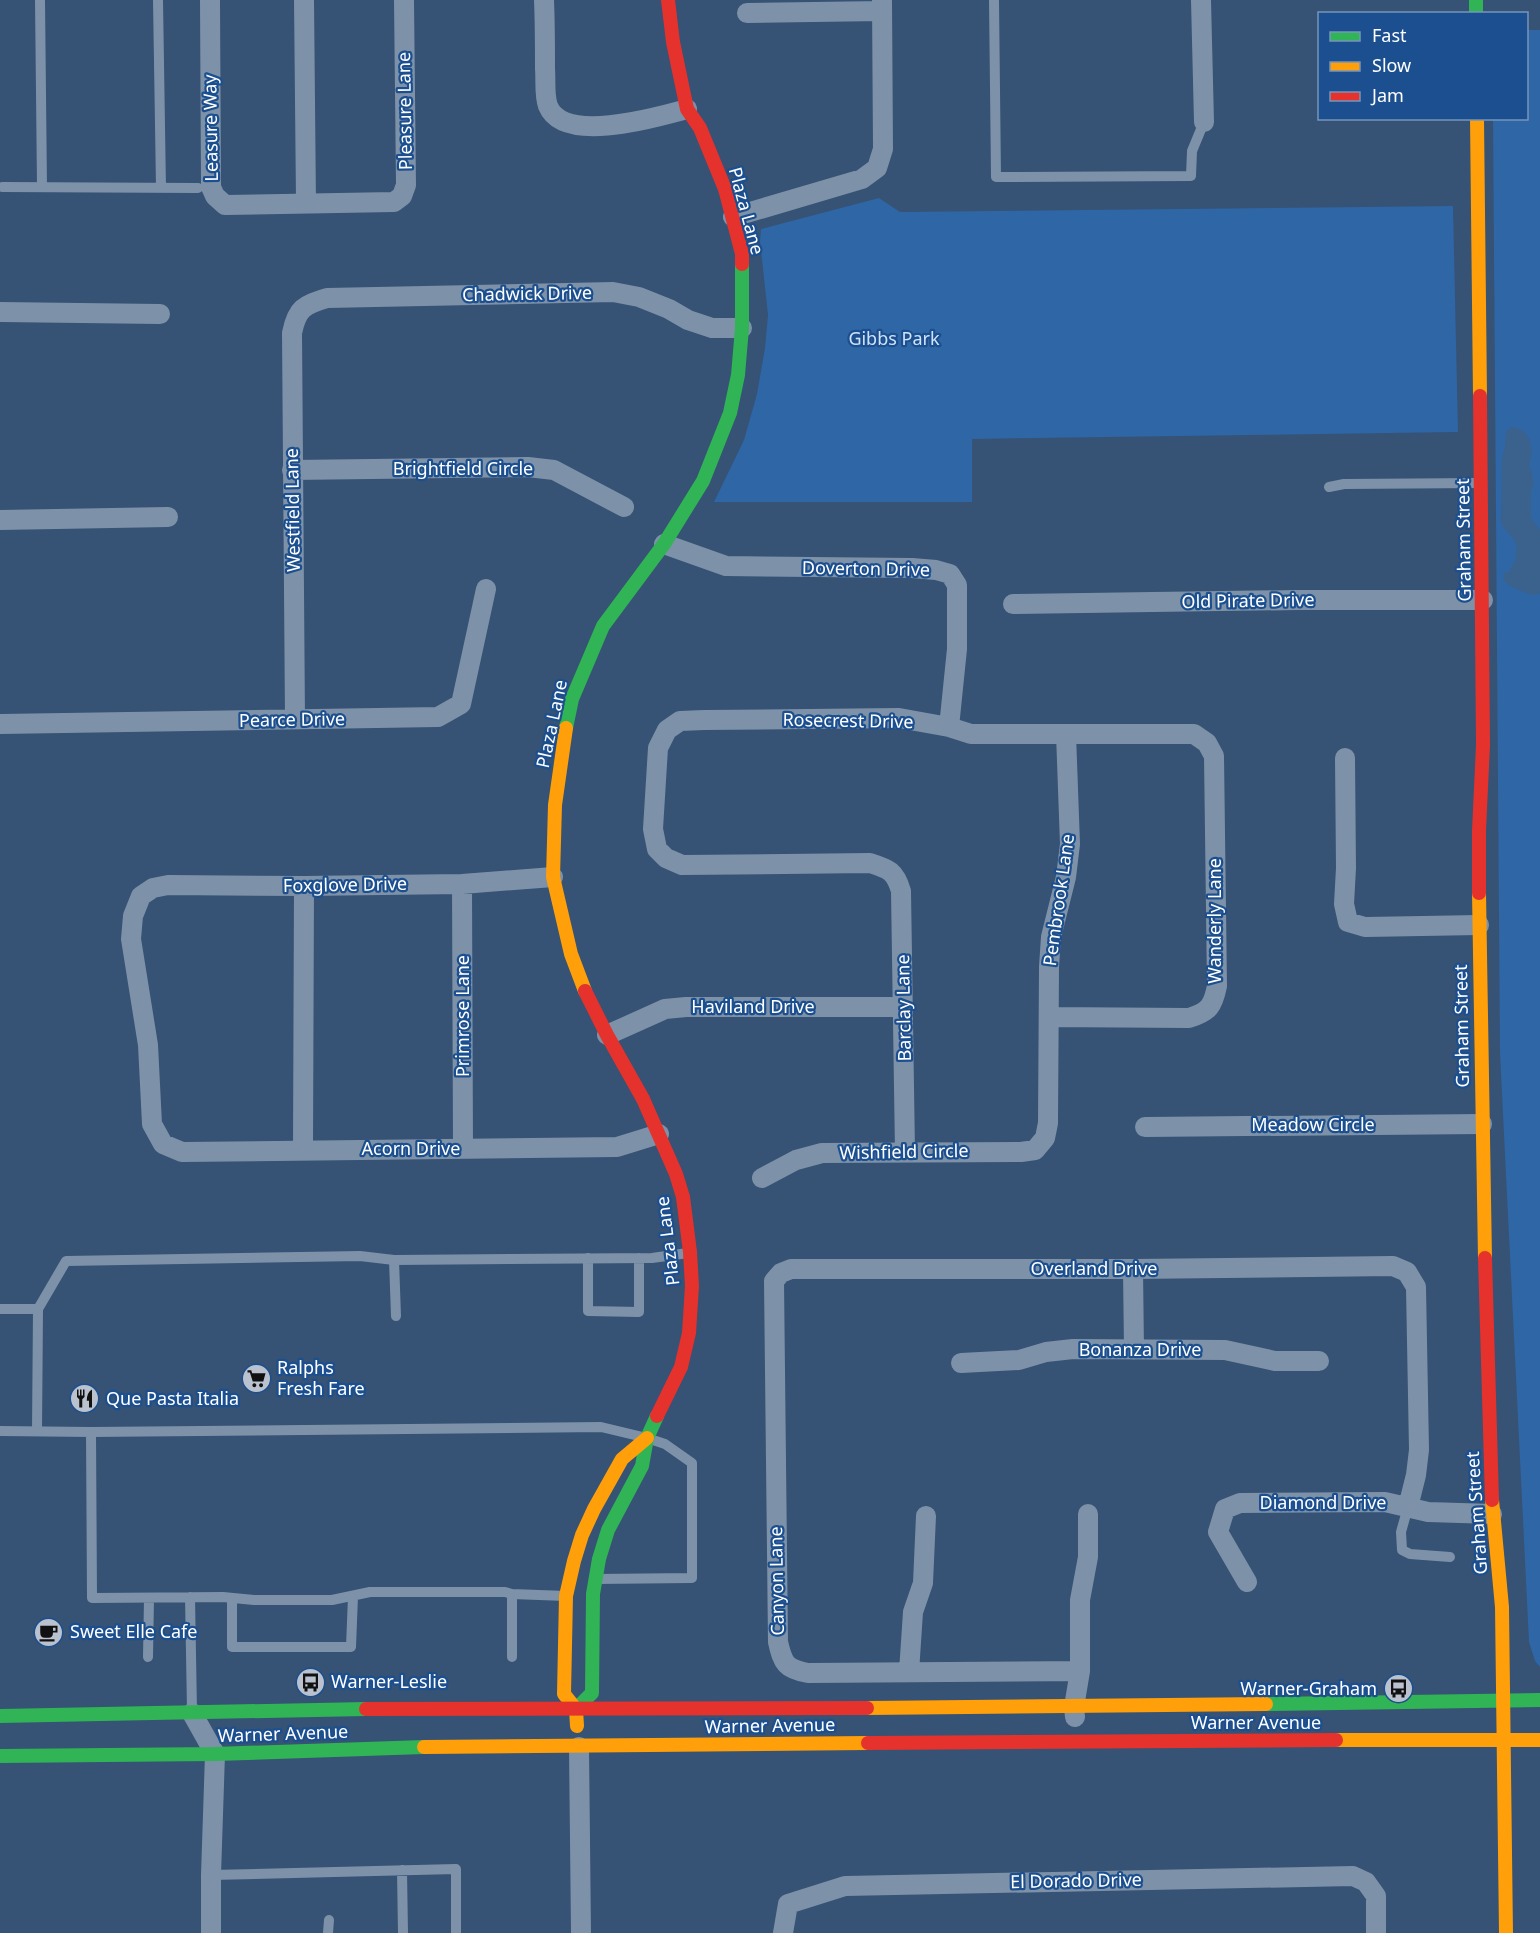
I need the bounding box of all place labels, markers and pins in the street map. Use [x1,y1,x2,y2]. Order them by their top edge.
place label: Ralphs Fresh Fare [277,1355,365,1400]
supermarket icon: Ralphs Fresh Fare [240,1362,272,1394]
restaurant icon: Que Pasta Italia [69,1383,101,1415]
place label: Que Pasta Italia [106,1386,239,1410]
cafe icon: Sweet Elle Cafe [33,1616,65,1648]
place label: Sweet Elle Cafe [70,1619,197,1643]
bus stop icon: Warner-Leslie [294,1666,326,1698]
place label: Warner-Leslie [331,1669,447,1693]
bus stop icon: Warner-Graham [1382,1673,1414,1705]
place label: Warner-Graham [1240,1676,1377,1700]

